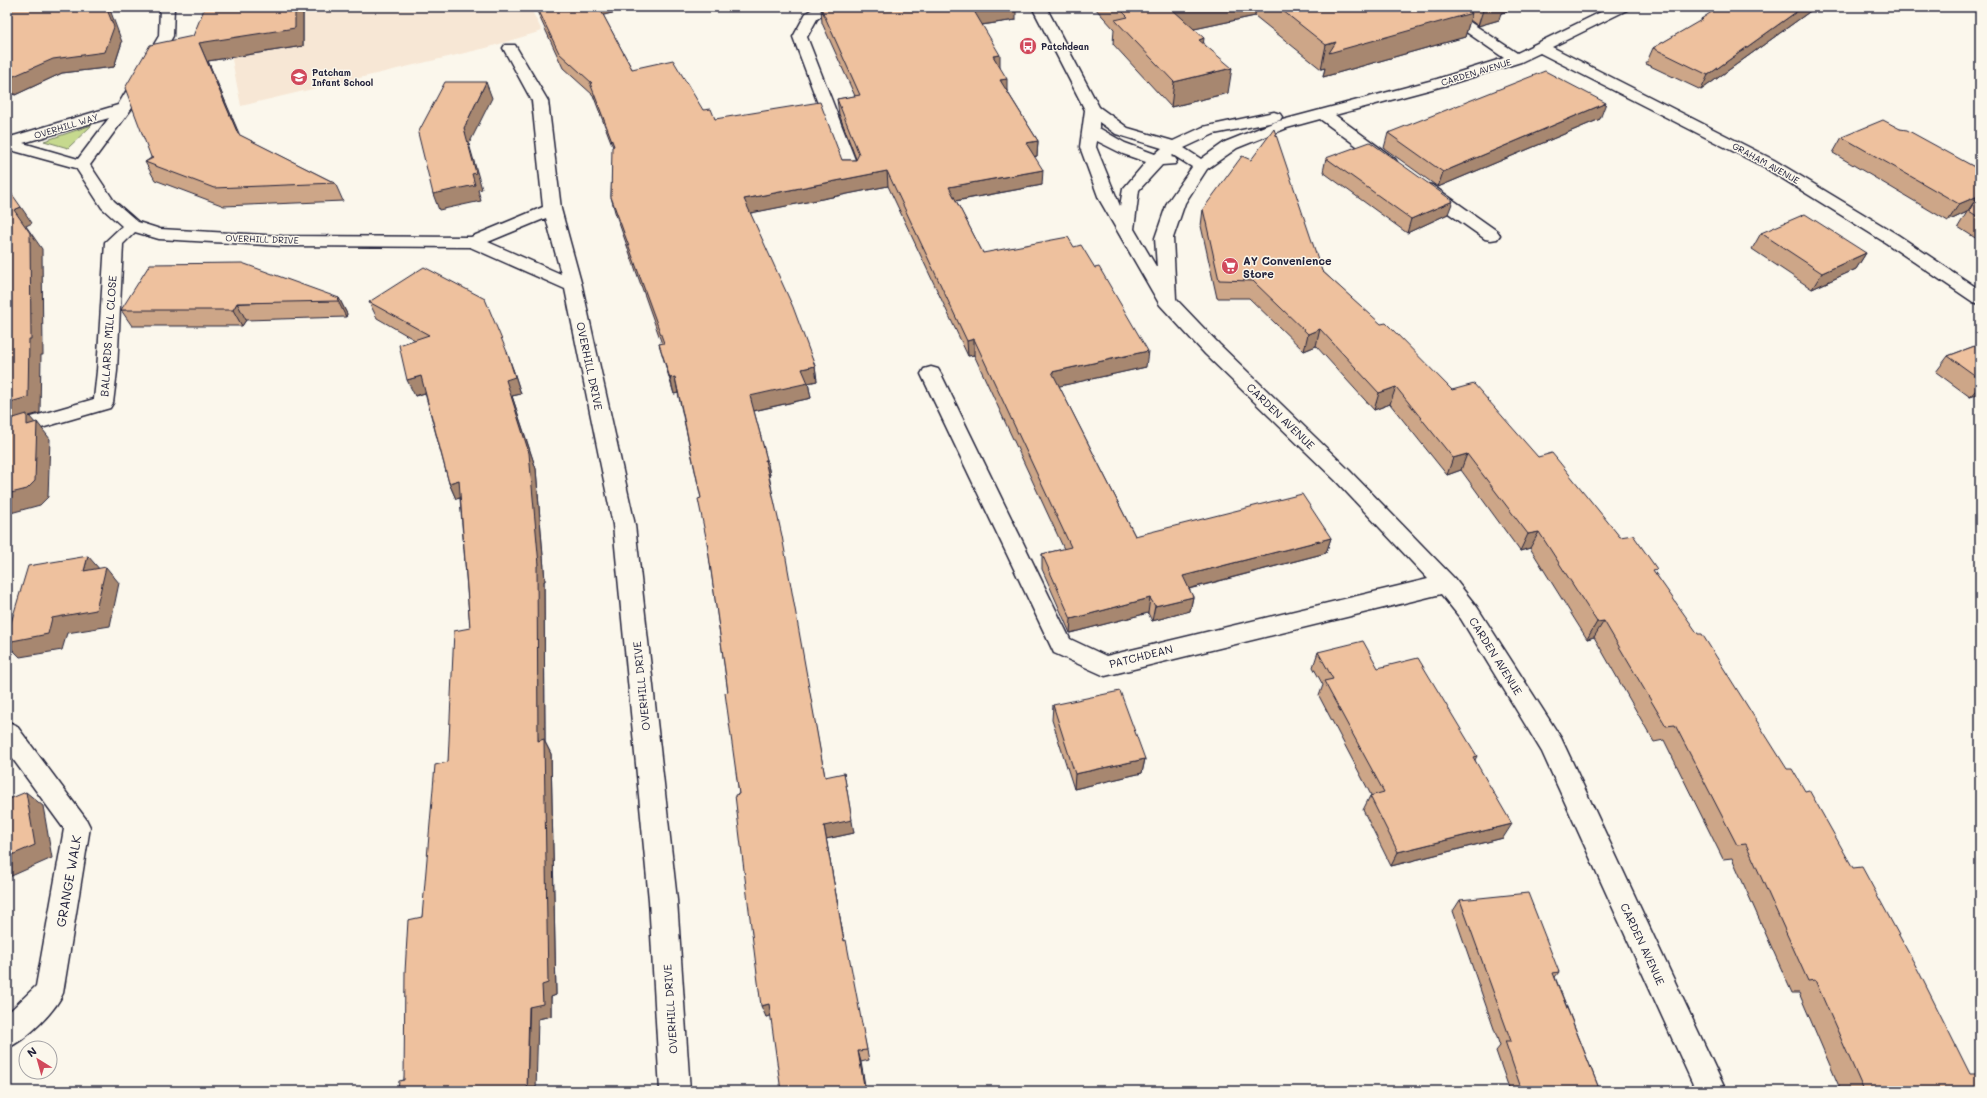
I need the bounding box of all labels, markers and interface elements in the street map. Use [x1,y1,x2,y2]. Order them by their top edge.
bus stop icon: Patchdean [1018,36,1038,56]
place label: Patchdean [1041,41,1089,52]
street label: CARDEN AVENUE [1440,56,1512,88]
school or university icon: Patcham Infant School [289,67,309,87]
place label: Patcham Infant School [312,67,373,88]
street label: OVERHILL WAY [33,111,100,141]
street label: GRAHAM AVENUE [1731,140,1801,186]
street label: OVERHILL DRIVE [225,232,299,246]
place label: AY Convenience Store [1243,253,1332,281]
supermarket icon: AY Convenience Store [1220,256,1240,276]
street label: BALLARDS MILL CLOSE [96,275,120,397]
street label: OVERHILL DRIVE [573,321,607,411]
street label: CARDEN AVENUE [1244,380,1318,452]
street label: CARDEN AVENUE [1466,614,1526,698]
street label: OVERHILL DRIVE [629,641,653,731]
street label: PATCHDEAN [1108,641,1174,671]
street label: GRANGE WALK [52,834,84,928]
street label: CARDEN AVENUE [1617,900,1669,988]
street label: OVERHILL DRIVE [659,964,681,1054]
north arrow [18,1040,58,1080]
text: N [24,1043,40,1060]

